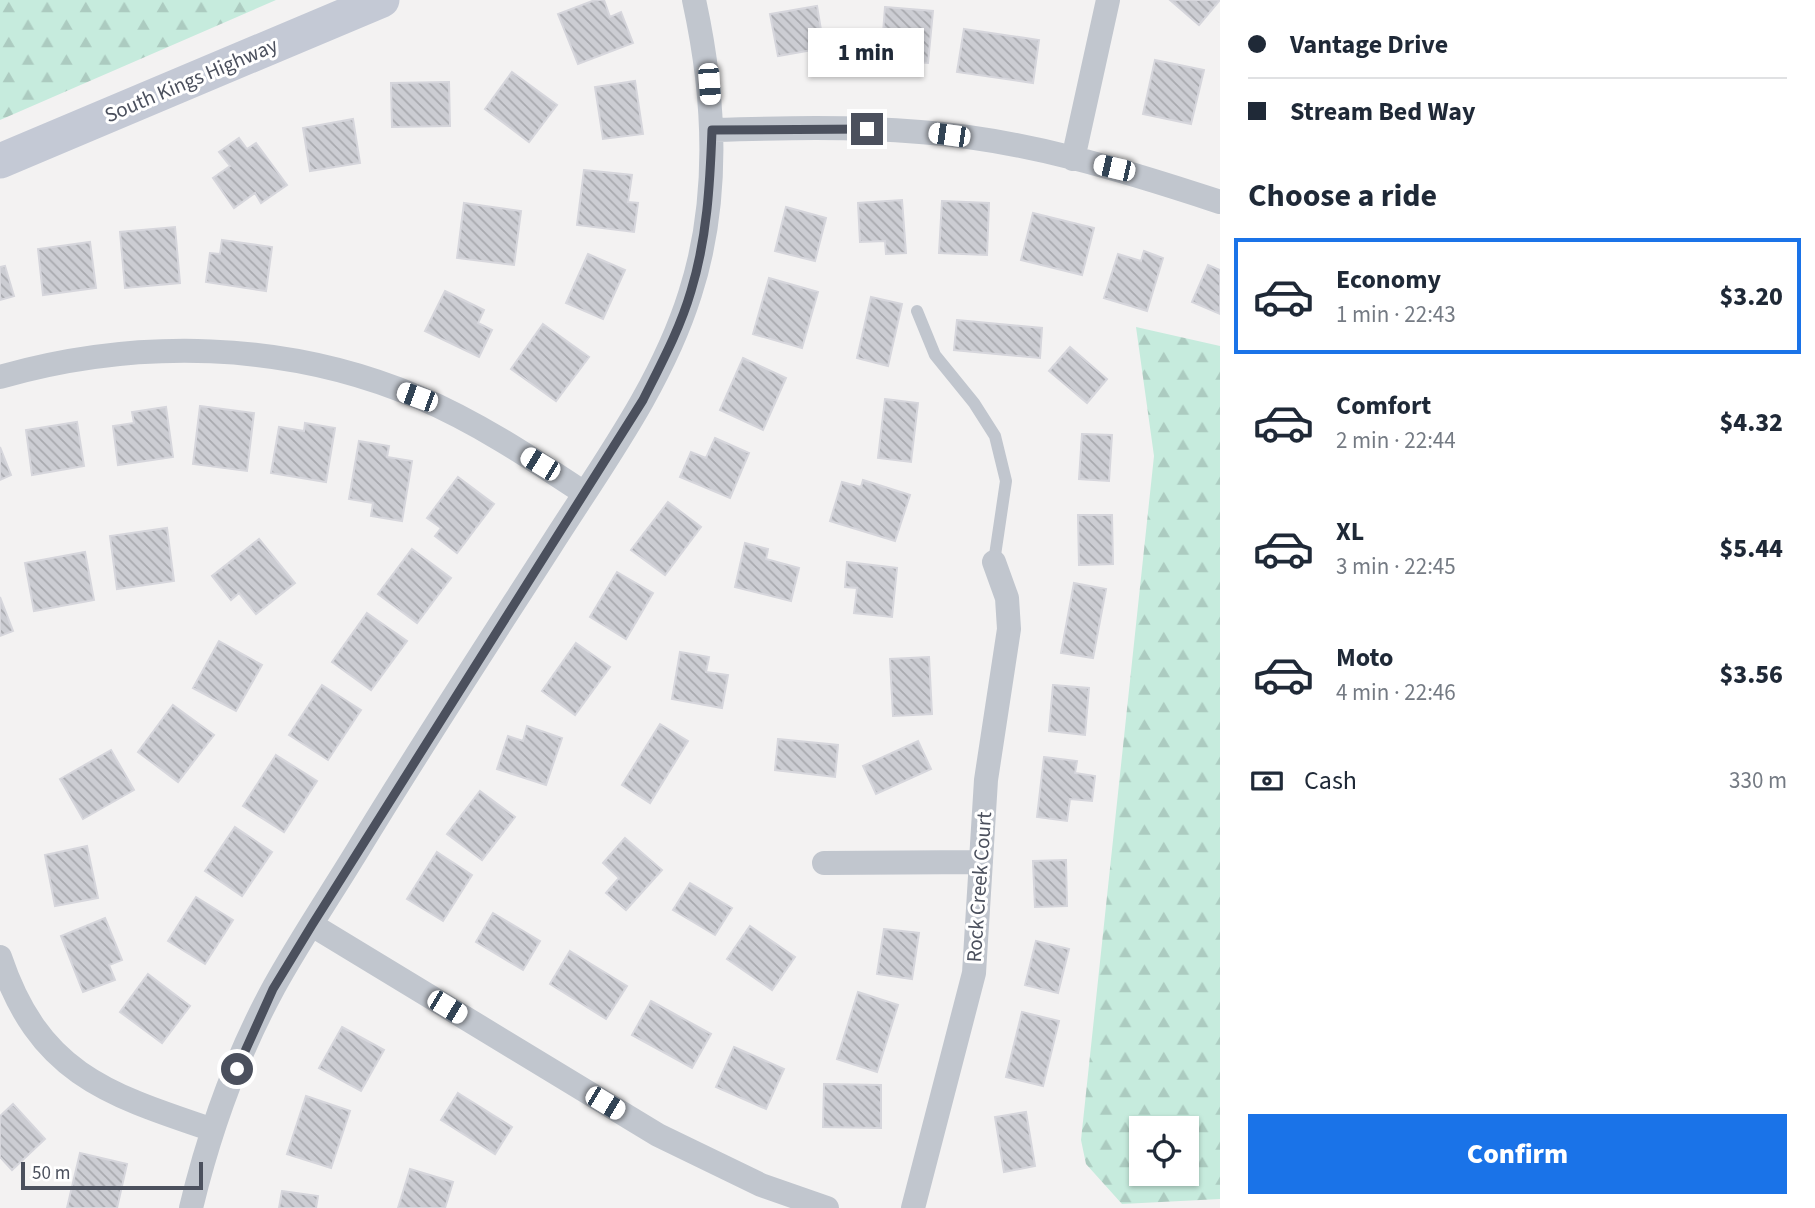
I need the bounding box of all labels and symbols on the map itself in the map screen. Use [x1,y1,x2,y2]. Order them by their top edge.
callout: 1 min [809,27,925,76]
street label: South Kings Highway [100,30,282,130]
car [698,62,721,106]
route end [851,113,883,145]
car [927,122,972,148]
car [1092,153,1137,183]
car [394,380,441,414]
car [517,444,564,484]
street label: Rock Creek Court [959,811,999,963]
car [424,987,471,1027]
route start [221,1053,253,1085]
car [582,1083,629,1123]
scale bar [21,1159,203,1191]

